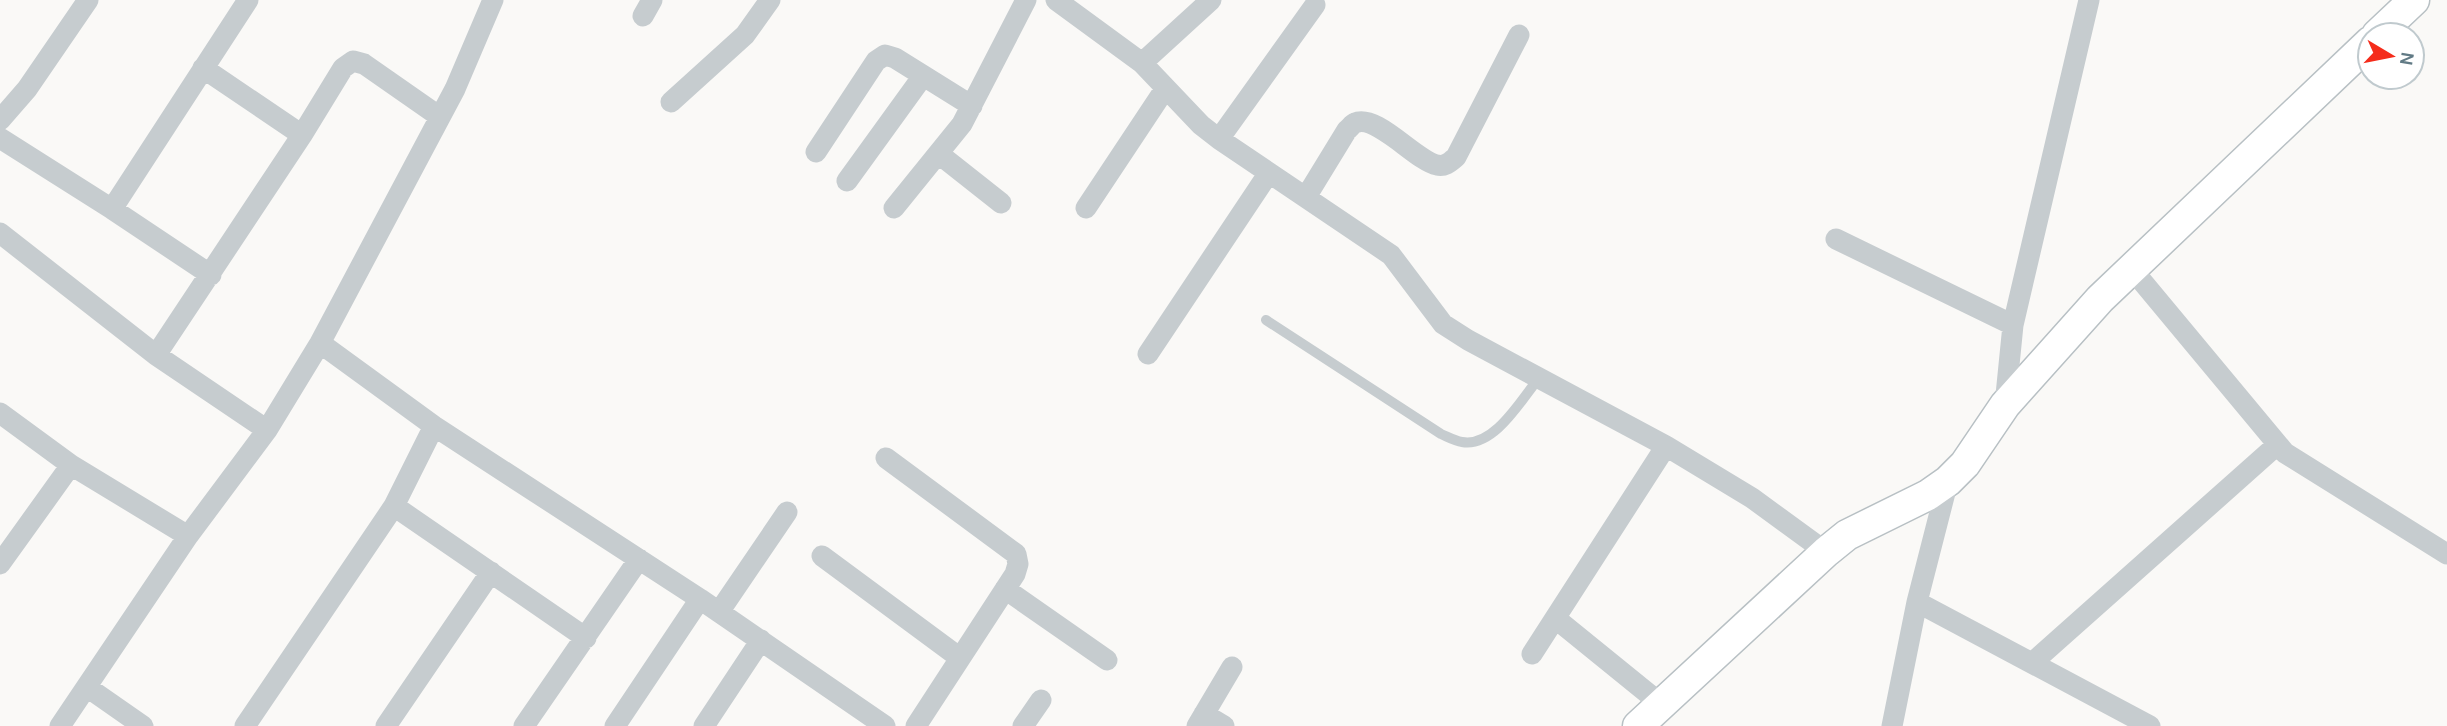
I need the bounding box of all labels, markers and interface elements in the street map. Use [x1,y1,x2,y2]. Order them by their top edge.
north arrow [2356,21,2426,91]
text: N [2395,50,2419,67]

